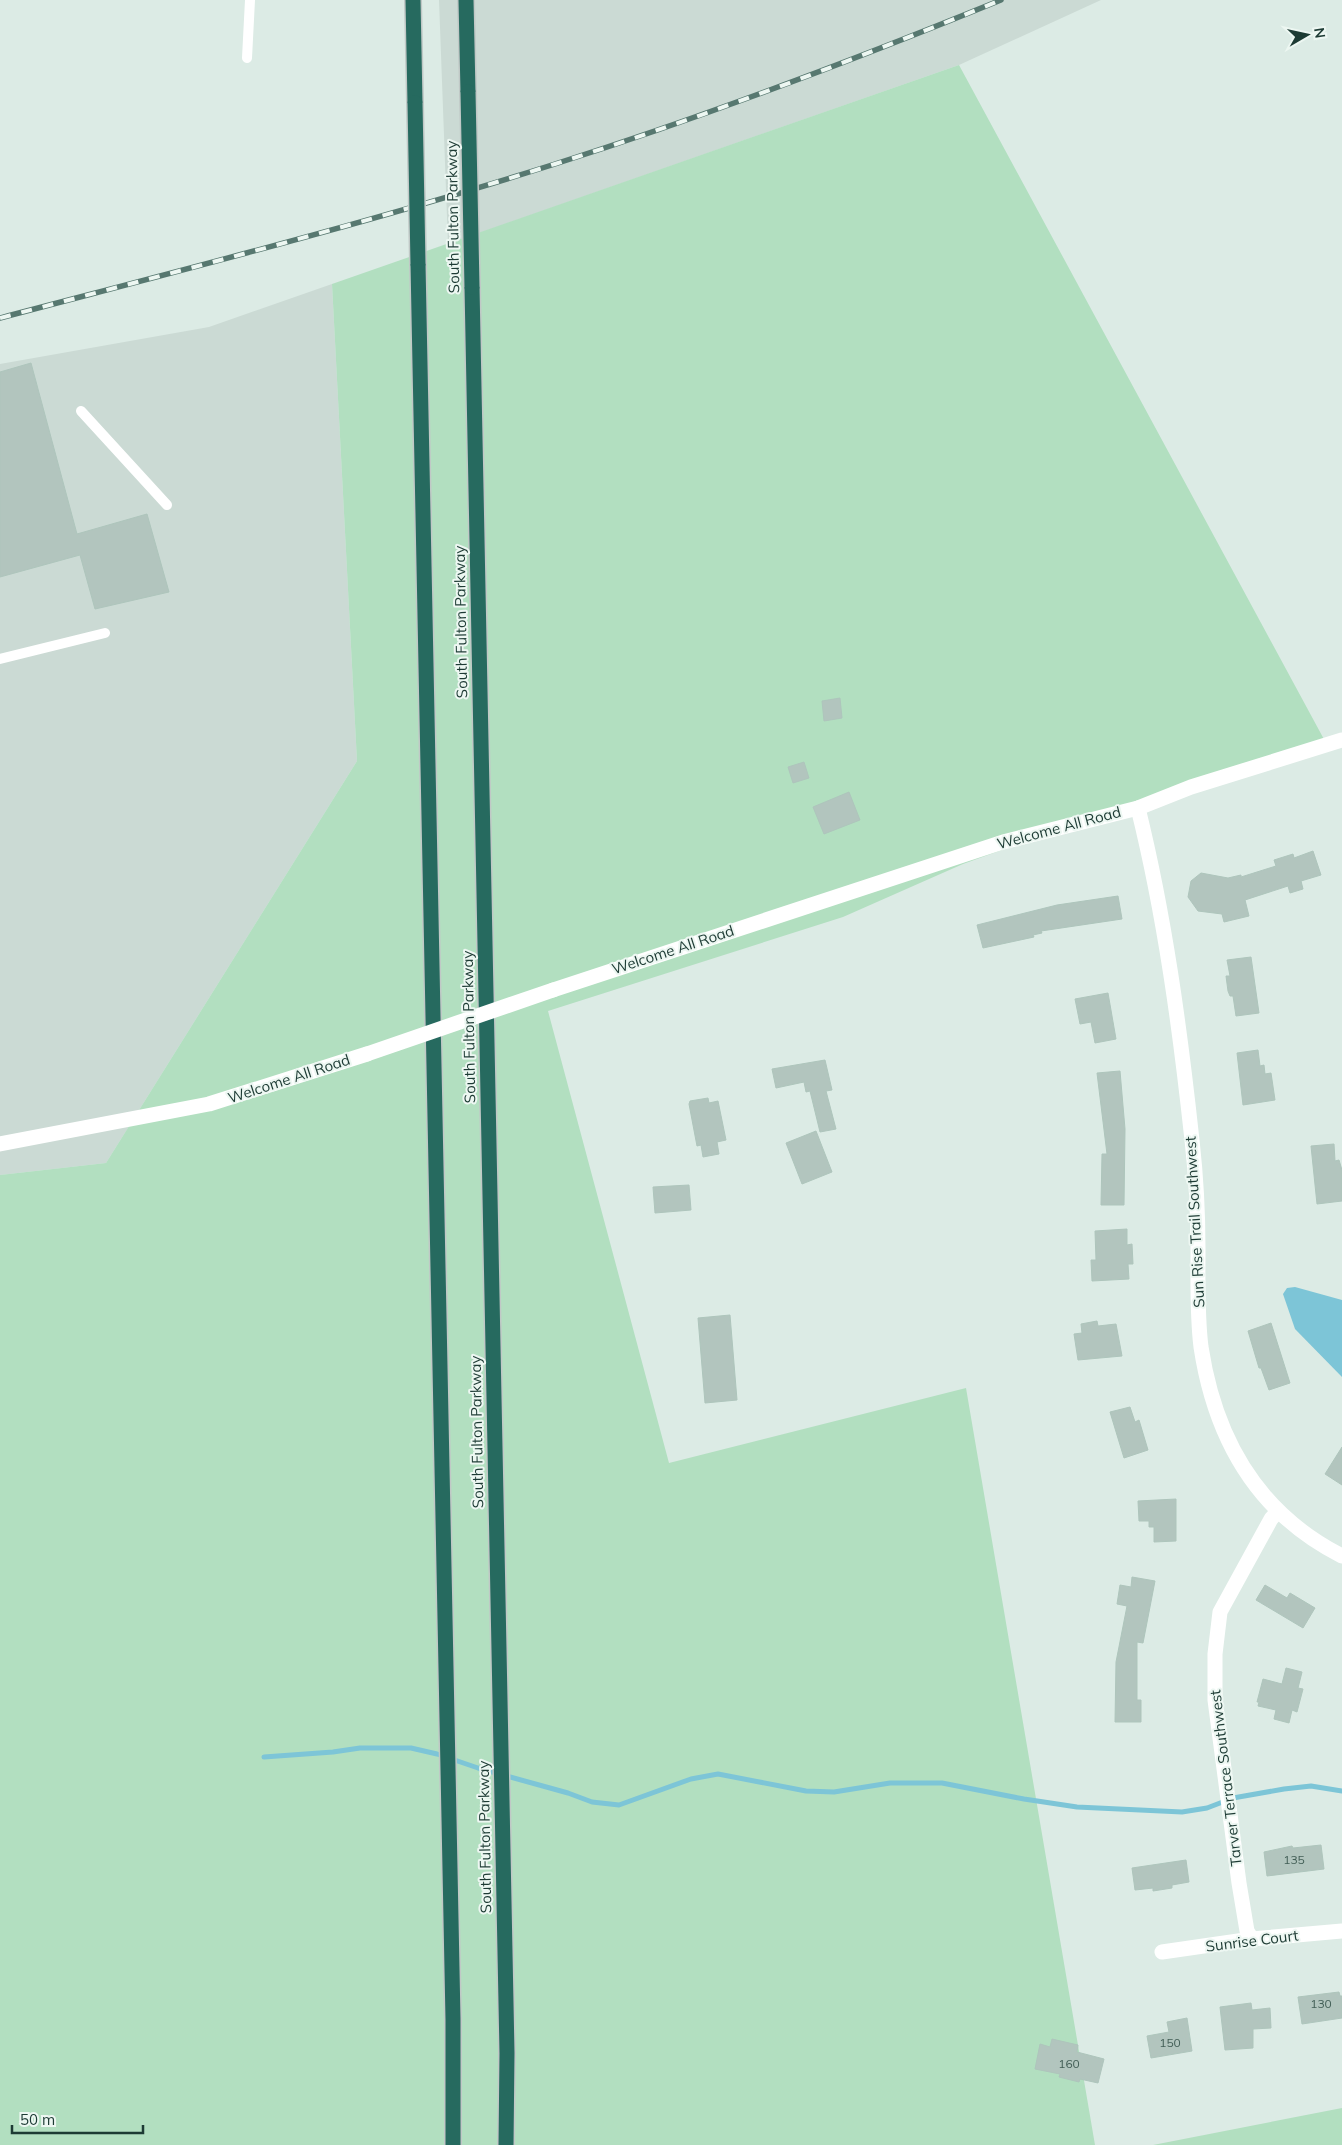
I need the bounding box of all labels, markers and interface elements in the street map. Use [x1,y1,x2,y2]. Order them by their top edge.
north arrow [1282,10,1332,60]
text: N [1310,26,1330,40]
street label: South Fulton Parkway [442,141,463,293]
street label: South Fulton Parkway [450,546,471,698]
street label: Welcome All Road [995,802,1123,853]
street label: Welcome All Road [609,921,736,978]
street label: South Fulton Parkway [458,951,479,1103]
street label: Welcome All Road [225,1050,352,1107]
street label: Sun Rise Trail Southwest [1181,1136,1208,1308]
street label: South Fulton Parkway [466,1356,487,1508]
street label: Tarver Terrace Southwest [1205,1689,1246,1867]
street label: South Fulton Parkway [474,1761,495,1913]
house number: 135 [1283,1852,1305,1867]
street label: Sunrise Court [1204,1925,1299,1956]
house number: 130 [1310,1996,1332,2011]
house number: 150 [1159,2035,1181,2050]
house number: 160 [1058,2056,1080,2071]
scale bar [12,2102,144,2134]
text: 50 m [20,2110,55,2129]

